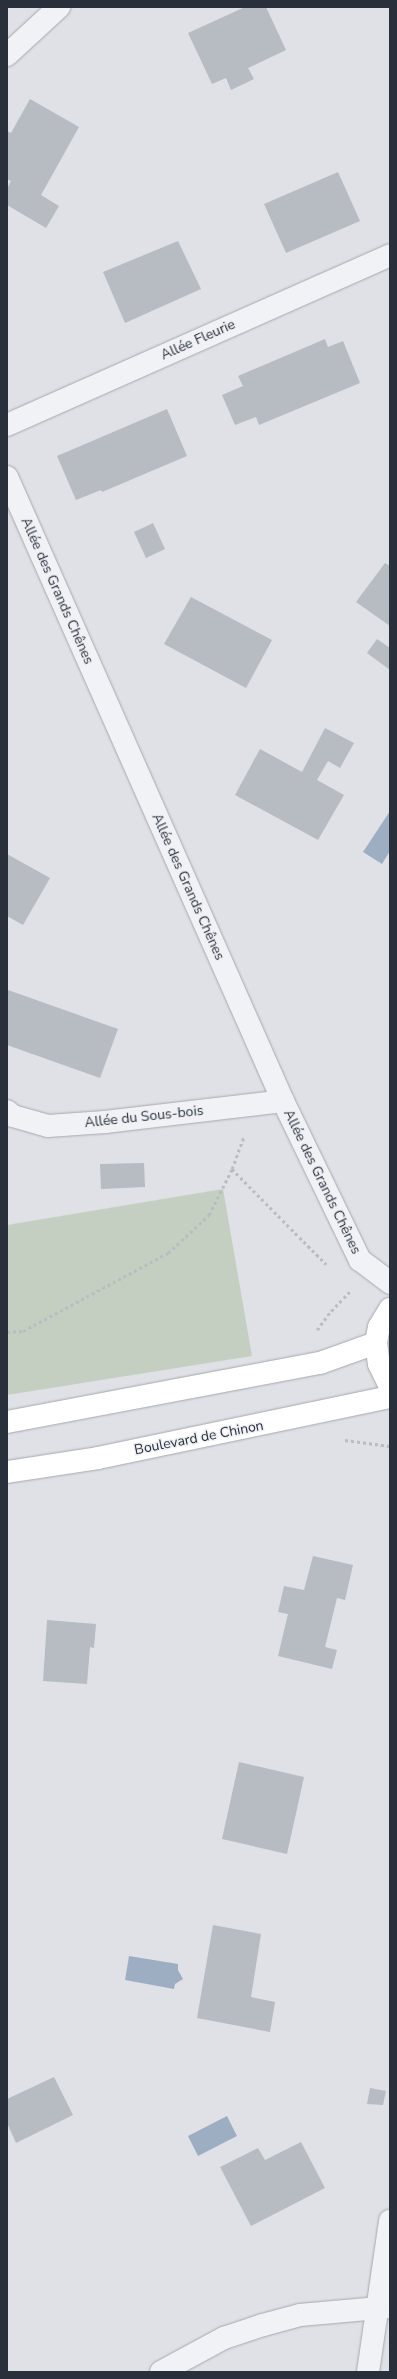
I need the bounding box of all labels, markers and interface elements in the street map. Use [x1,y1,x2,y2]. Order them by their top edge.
street label: Allée Fleurie [158,316,238,364]
street label: Allée des Grands Chênes [17,515,97,667]
street label: Allée des Grands Chênes [148,811,228,963]
street label: Allée du Sous-bois [84,1102,204,1132]
street label: Allée des Grands Chênes [280,1107,364,1257]
street label: Boulevard de Chinon [133,1417,265,1459]

